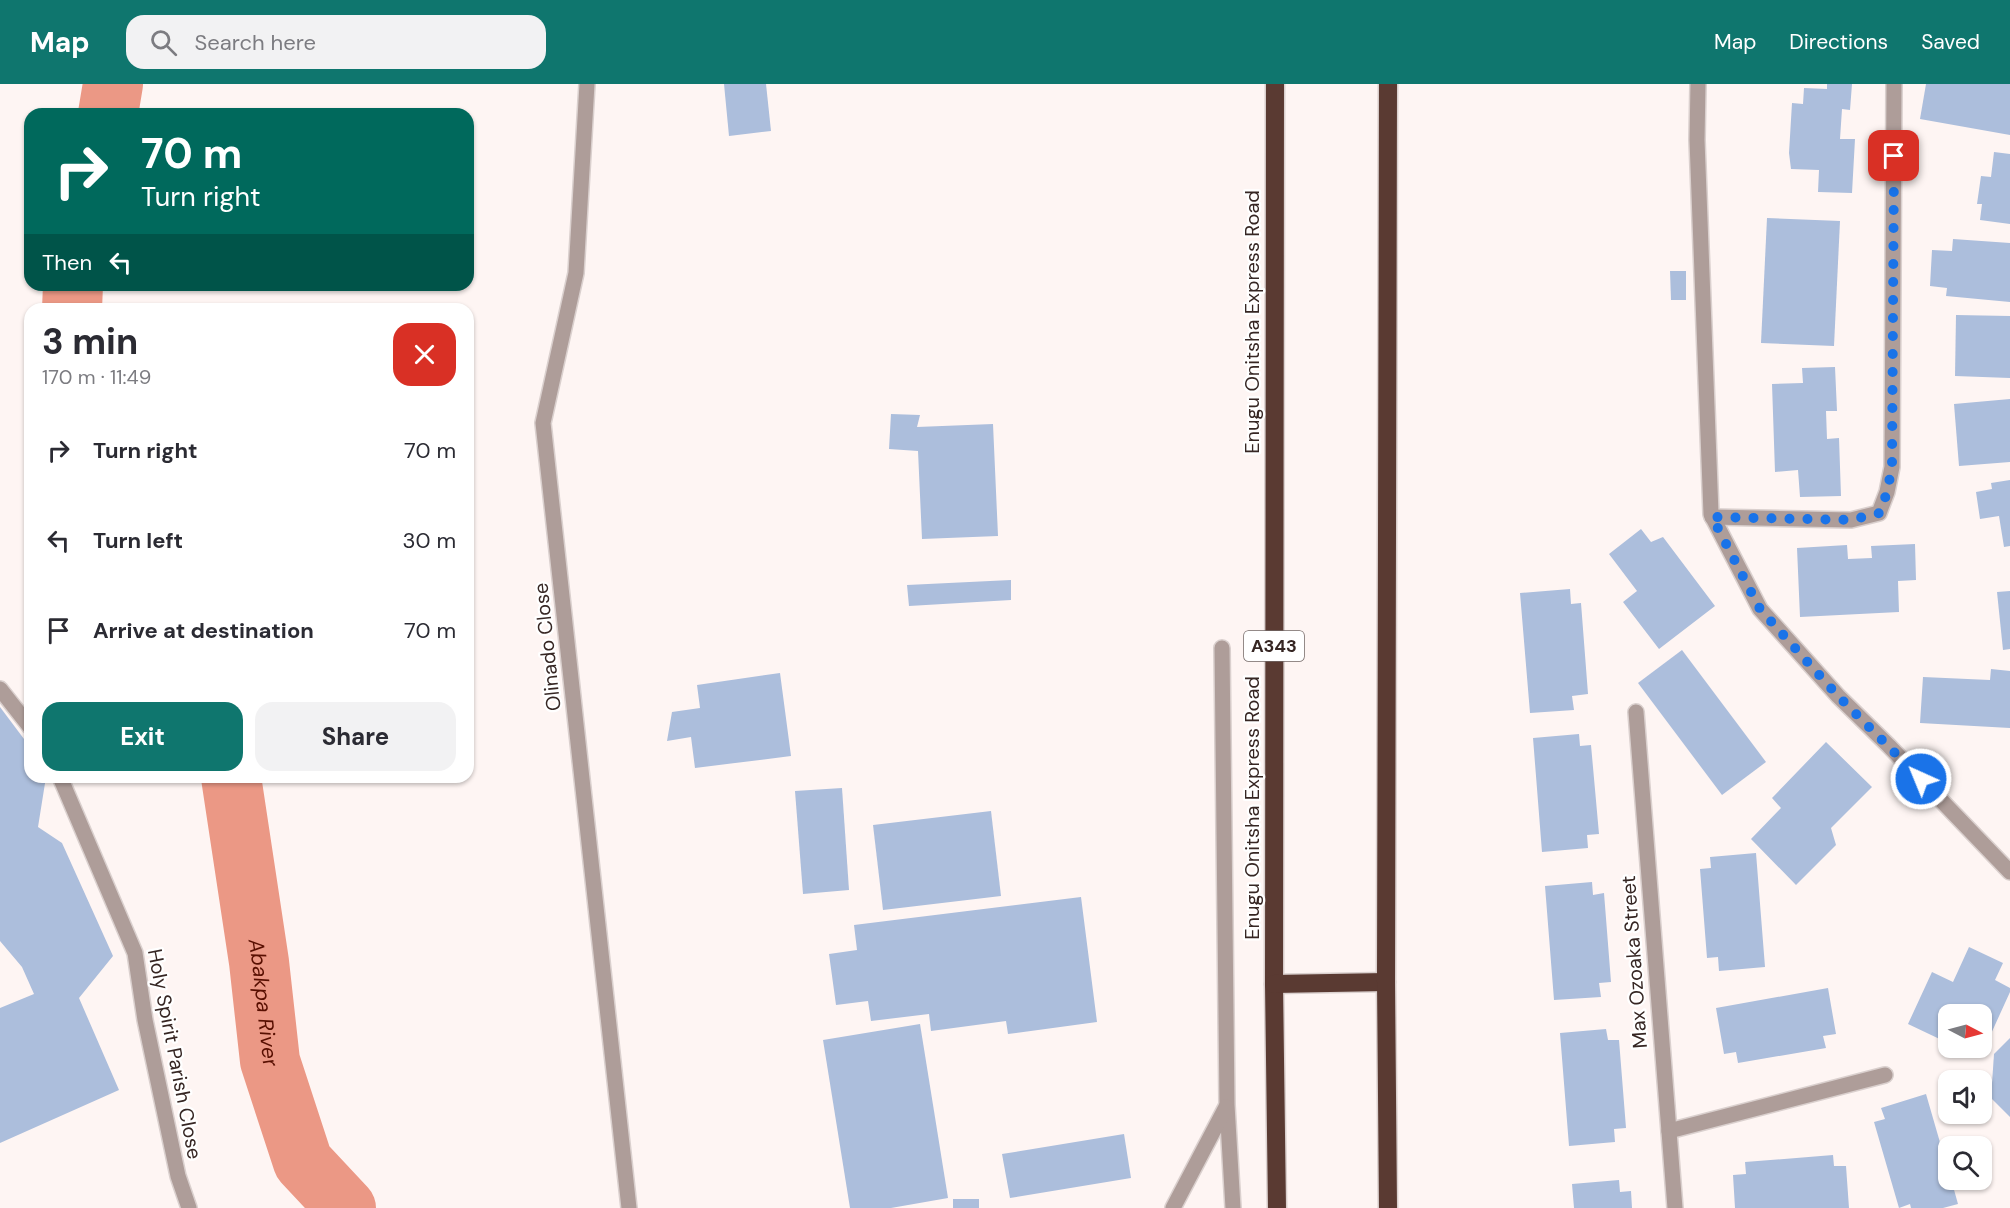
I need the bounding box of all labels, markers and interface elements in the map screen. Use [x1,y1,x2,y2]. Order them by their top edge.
search box [126,15,546,69]
text: Map [30,24,90,61]
icon: search [147,26,180,59]
text: Search here [195,28,316,57]
text: Map [1714,28,1756,56]
text: Directions [1789,28,1888,56]
text: Saved [1921,28,1980,56]
text: 70 m [141,126,242,181]
pin [1868,130,1919,181]
icon: right [42,132,120,210]
icon: arrive [1877,139,1910,172]
text: Turn right [141,179,261,214]
street label: Enugu Onitsha Express Road [1239,190,1265,454]
icon: left [104,246,137,279]
text: Then [42,248,92,277]
text: 3 min [42,318,138,365]
button: close [393,323,456,386]
text: 170 m · 11:49 [42,364,151,390]
icon: right [42,434,75,467]
text: Turn right [93,436,198,465]
text: 70 m [404,436,456,465]
icon: left [42,524,75,557]
text: Turn left [93,526,183,555]
text: 30 m [402,526,456,555]
street label: Olinado Close [527,582,567,712]
icon: arrive [42,614,75,647]
text: Arrive at destination [93,616,314,645]
text: 70 m [404,616,456,645]
road number: A343 [1244,631,1304,661]
street label: Enugu Onitsha Express Road [1239,676,1265,940]
button: Exit [42,702,243,771]
button: Share [255,702,456,771]
position arrow [1889,747,1953,811]
street label: Max Ozoaka Street [1615,875,1653,1049]
water label: Abakpa River [242,936,285,1072]
street label: Holy Spirit Parish Close [142,947,208,1161]
north arrow [1938,1004,1992,1058]
map controls [1938,1004,1992,1190]
button: sound [1938,1070,1992,1124]
button: search [1938,1136,1992,1190]

